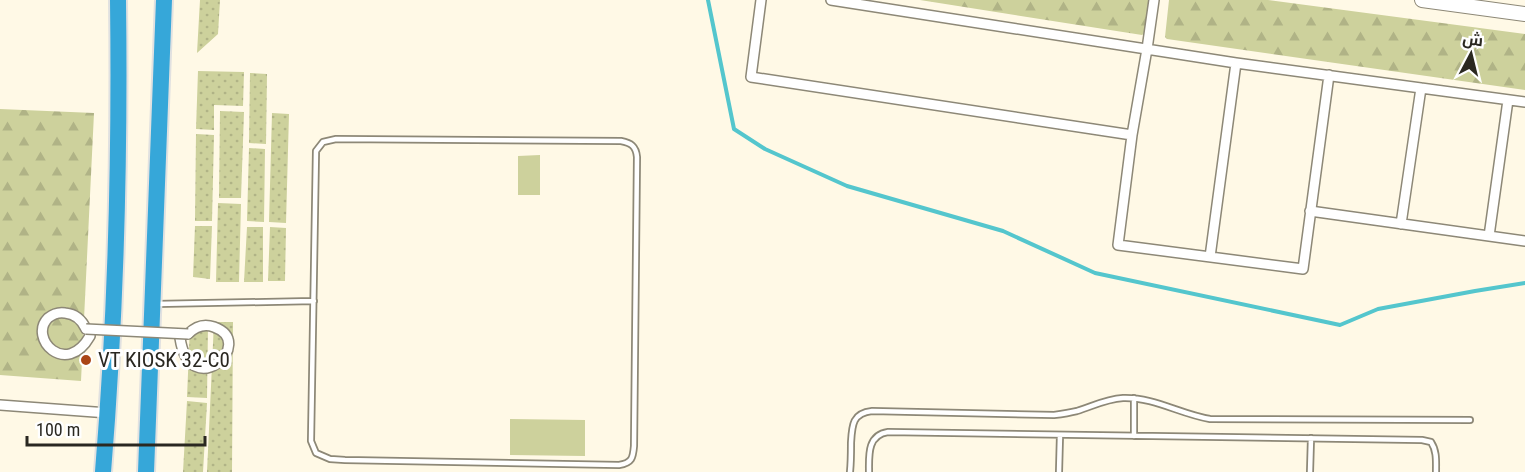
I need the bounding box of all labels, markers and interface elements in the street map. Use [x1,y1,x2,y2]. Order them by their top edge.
north arrow [1441,24,1501,84]
text: ش [1461,29,1484,50]
place label: VT KIOSK 32-C0 [98,348,230,372]
marker: VT KIOSK 32-C0 [79,353,93,367]
scale bar [27,409,206,447]
text: 100 m [36,419,80,440]

